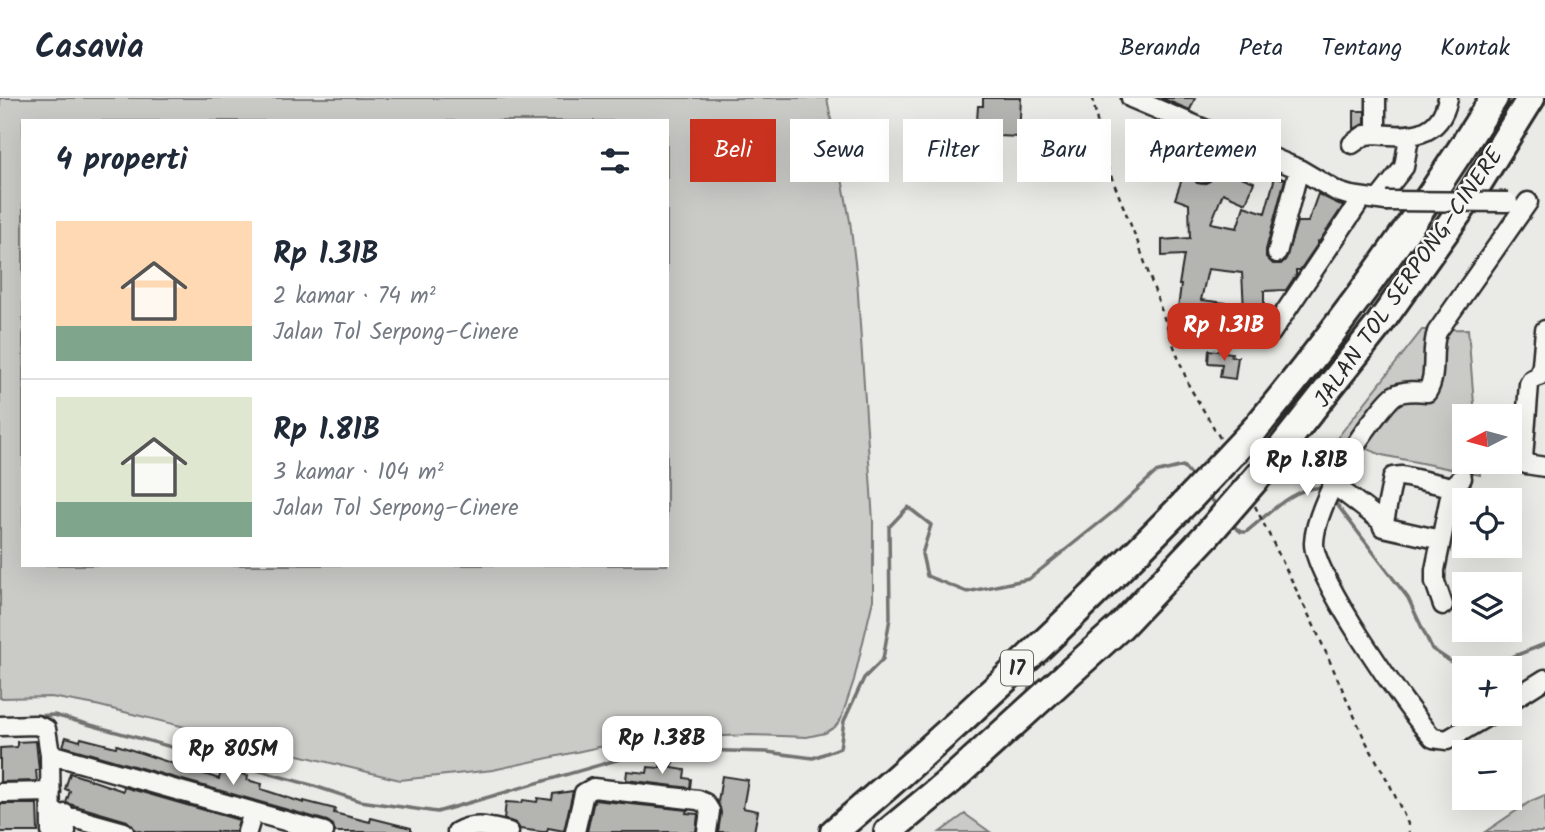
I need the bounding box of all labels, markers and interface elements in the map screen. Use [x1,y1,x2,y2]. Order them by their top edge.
text: Casavia [35,22,144,75]
text: Beranda [1119,29,1201,68]
text: Peta [1239,29,1283,68]
text: Tentang [1321,29,1402,68]
text: Kontak [1440,29,1510,68]
chip: Beli [690,119,776,182]
chip: Sewa [790,119,889,182]
chip: Filter [903,119,1003,182]
chip: Baru [1017,119,1111,182]
chip: Apartemen [1125,119,1281,182]
text: 4 properti [56,137,188,185]
street label: JALAN TOL SERPONG–CINERE [1306,140,1514,416]
icon: filters [596,142,634,180]
text: Rp 1.31B [273,231,379,279]
icon: home [112,249,196,333]
text: 2 kamar · 74 m² [273,279,436,315]
pin: Rp 1.31B [1152,303,1296,363]
text: Rp 1.31B [1183,308,1265,344]
text: Jalan Tol Serpong–Cinere [273,315,519,351]
north arrow [1452,404,1522,474]
map controls [1452,404,1522,810]
text: Rp 1.81B [273,407,380,455]
icon: home [112,425,196,509]
pin: Rp 1.81B [1235,438,1379,498]
text: Rp 1.81B [1266,443,1348,479]
text: 3 kamar · 104 m² [273,455,444,491]
button: locate [1452,488,1522,558]
text: Jalan Tol Serpong–Cinere [273,491,519,527]
button: layers [1452,572,1522,642]
road number: 17 [1001,650,1033,686]
button: + [1452,656,1522,726]
pin: Rp 1.38B [590,716,734,776]
text: Rp 1.38B [618,721,706,757]
pin: Rp 805M [168,728,298,787]
text: Rp 805M [188,732,278,768]
button: − [1452,740,1522,810]

